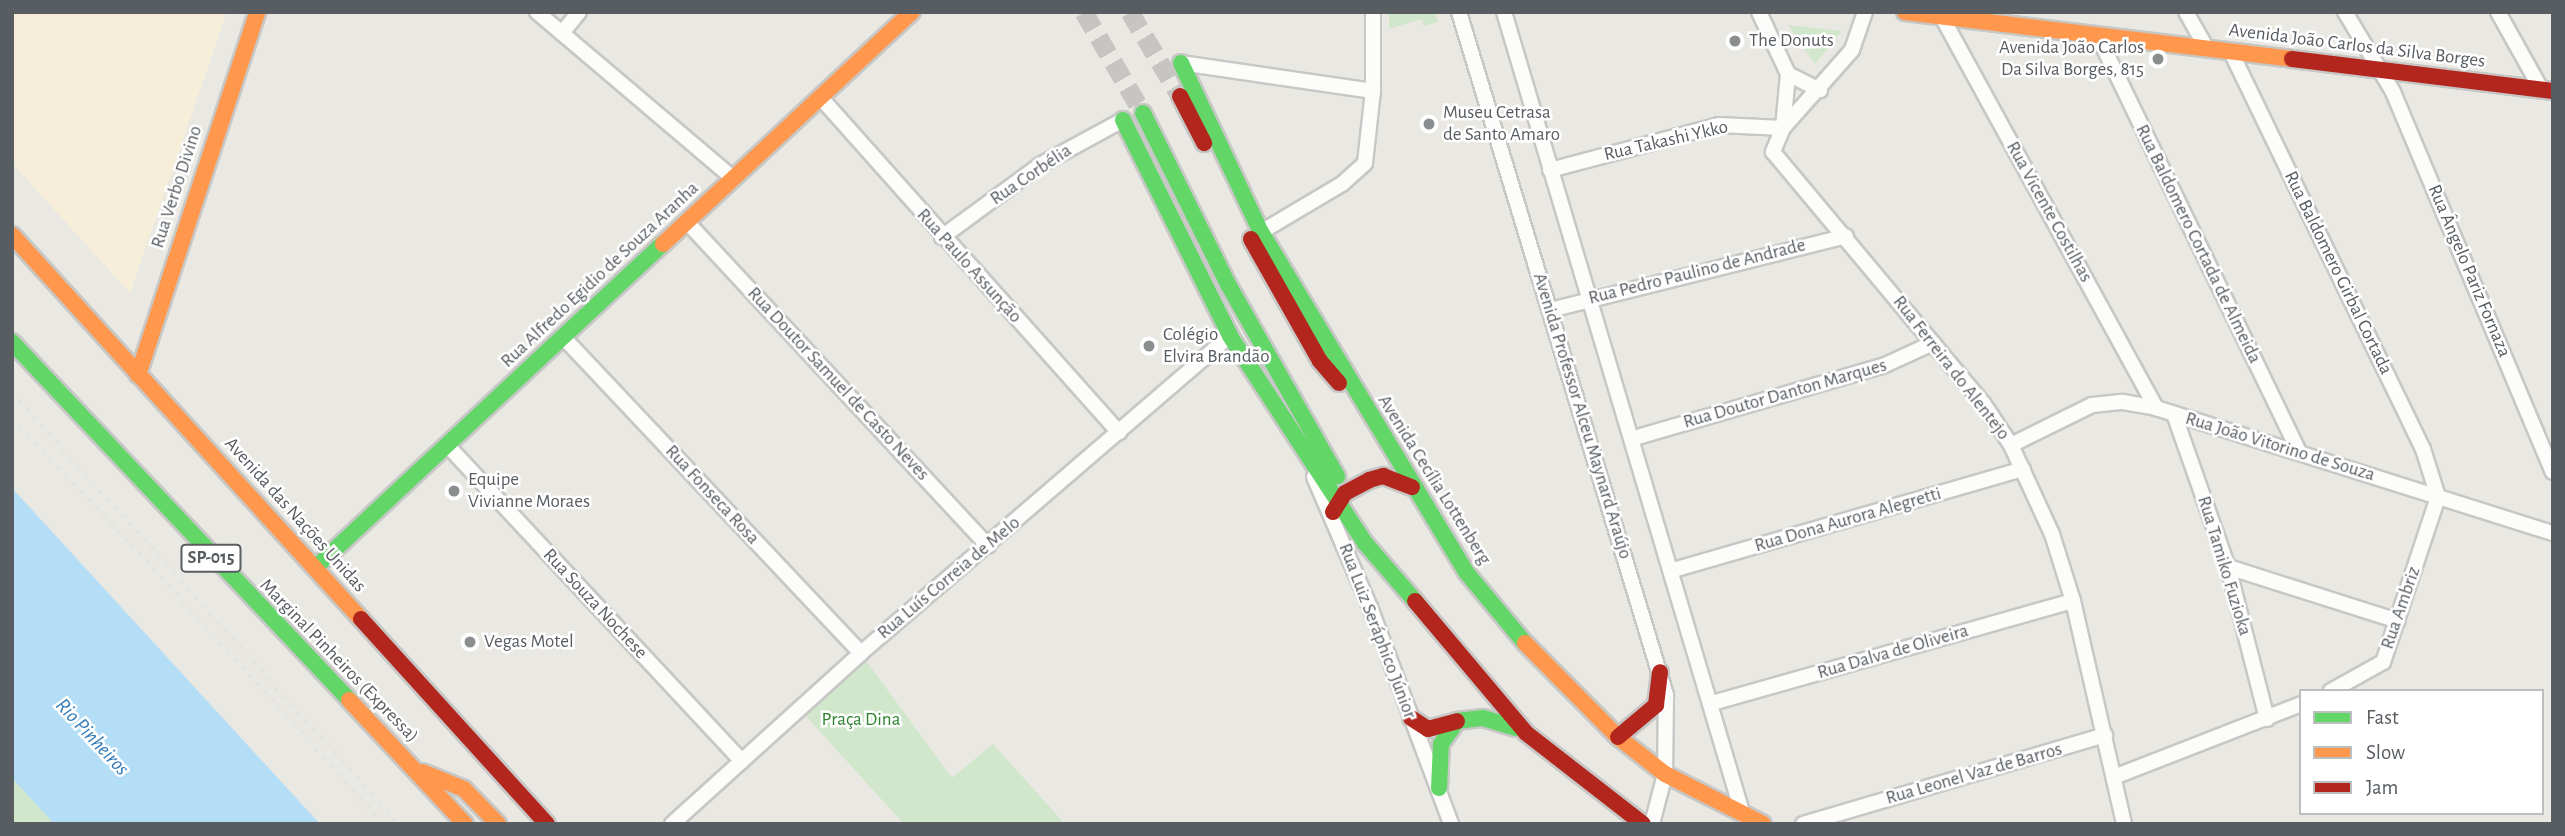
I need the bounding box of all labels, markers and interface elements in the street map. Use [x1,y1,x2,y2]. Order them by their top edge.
street label: Avenida João Carlos da Silva Borges [2227,19,2487,73]
place label: The Donuts [1749,30,1834,52]
marker: The Donuts [1727,33,1743,49]
place label: Avenida João Carlos Da Silva Borges, 815 [1999,37,2144,81]
marker: Avenida João Carlos Da Silva Borges, 815 [2150,51,2166,67]
place label: Museu Cetrasa de Santo Amaro [1443,102,1560,146]
marker: Museu Cetrasa de Santo Amaro [1421,116,1437,132]
street label: Rua Takashi Ykko [1602,116,1730,166]
street label: Rua Baldomero Cortada de Almeida [2130,121,2266,367]
street label: Rua Verbo Divino [146,123,208,251]
street label: Rua Vicente Costilhas [2001,138,2097,286]
street label: Rua Corbélia [986,140,1076,210]
street label: Rua Baldomero Girbal Cortada [2279,167,2397,379]
street label: Rua Alfredo Egidio de Souza Aranha [496,177,704,373]
street label: Rua Ângelo Pariz Fornaza [2422,181,2516,361]
street label: Rua Paulo Assunção [912,204,1026,328]
street label: Rua Pedro Paulino de Andrade [1586,234,1808,310]
street label: Avenida Professor Alceu Maynard Araújo [1528,270,1636,562]
street label: Rua Doutor Samuel de Casto Neves [742,282,934,486]
street label: Rua Ferreira do Alentejo [1888,291,2014,445]
place label: Colégio Elvira Brandão [1163,324,1270,368]
marker: Colégio Elvira Brandão [1141,338,1157,354]
street label: Rua Doutor Danton Marques [1681,354,1889,434]
street label: Avenida Cecília Lottenberg [1372,391,1496,569]
street label: Rua João Vitorino de Souza [2182,407,2378,487]
street label: Avenida das Nações Unidas [219,433,371,597]
street label: Rua Fonseca Rosa [660,440,764,550]
place label: Equipe Vivianne Moraes [468,469,590,513]
street label: Rua Dona Aurora Alegretti [1752,482,1944,558]
marker: Equipe Vivianne Moraes [446,483,462,499]
street label: Rua Tamiko Fuzioka [2192,493,2256,639]
street label: Rua Luís Correia de Melo [873,512,1025,644]
street label: Rua Luiz Seráphico Júnior [1333,540,1421,722]
road number: SP-015 [180,544,242,572]
street label: Rua Souza Nochese [538,544,652,664]
street label: Rua Ambriz [2376,564,2426,652]
street label: Marginal Pinheiros (Expressa) [255,574,423,748]
street label: Rua Dalva de Oliveira [1815,620,1971,684]
place label: Vegas Motel [484,631,574,653]
marker: Vegas Motel [462,634,478,650]
legend [2299,689,2544,815]
water label: Rio Pinheiros [50,693,134,781]
text: Fast [2366,707,2399,728]
park label: Praça Dina [822,709,900,731]
street label: Rua Leonel Vaz de Barros [1883,738,2065,810]
text: Slow [2366,742,2405,763]
text: Jam [2366,777,2398,798]

